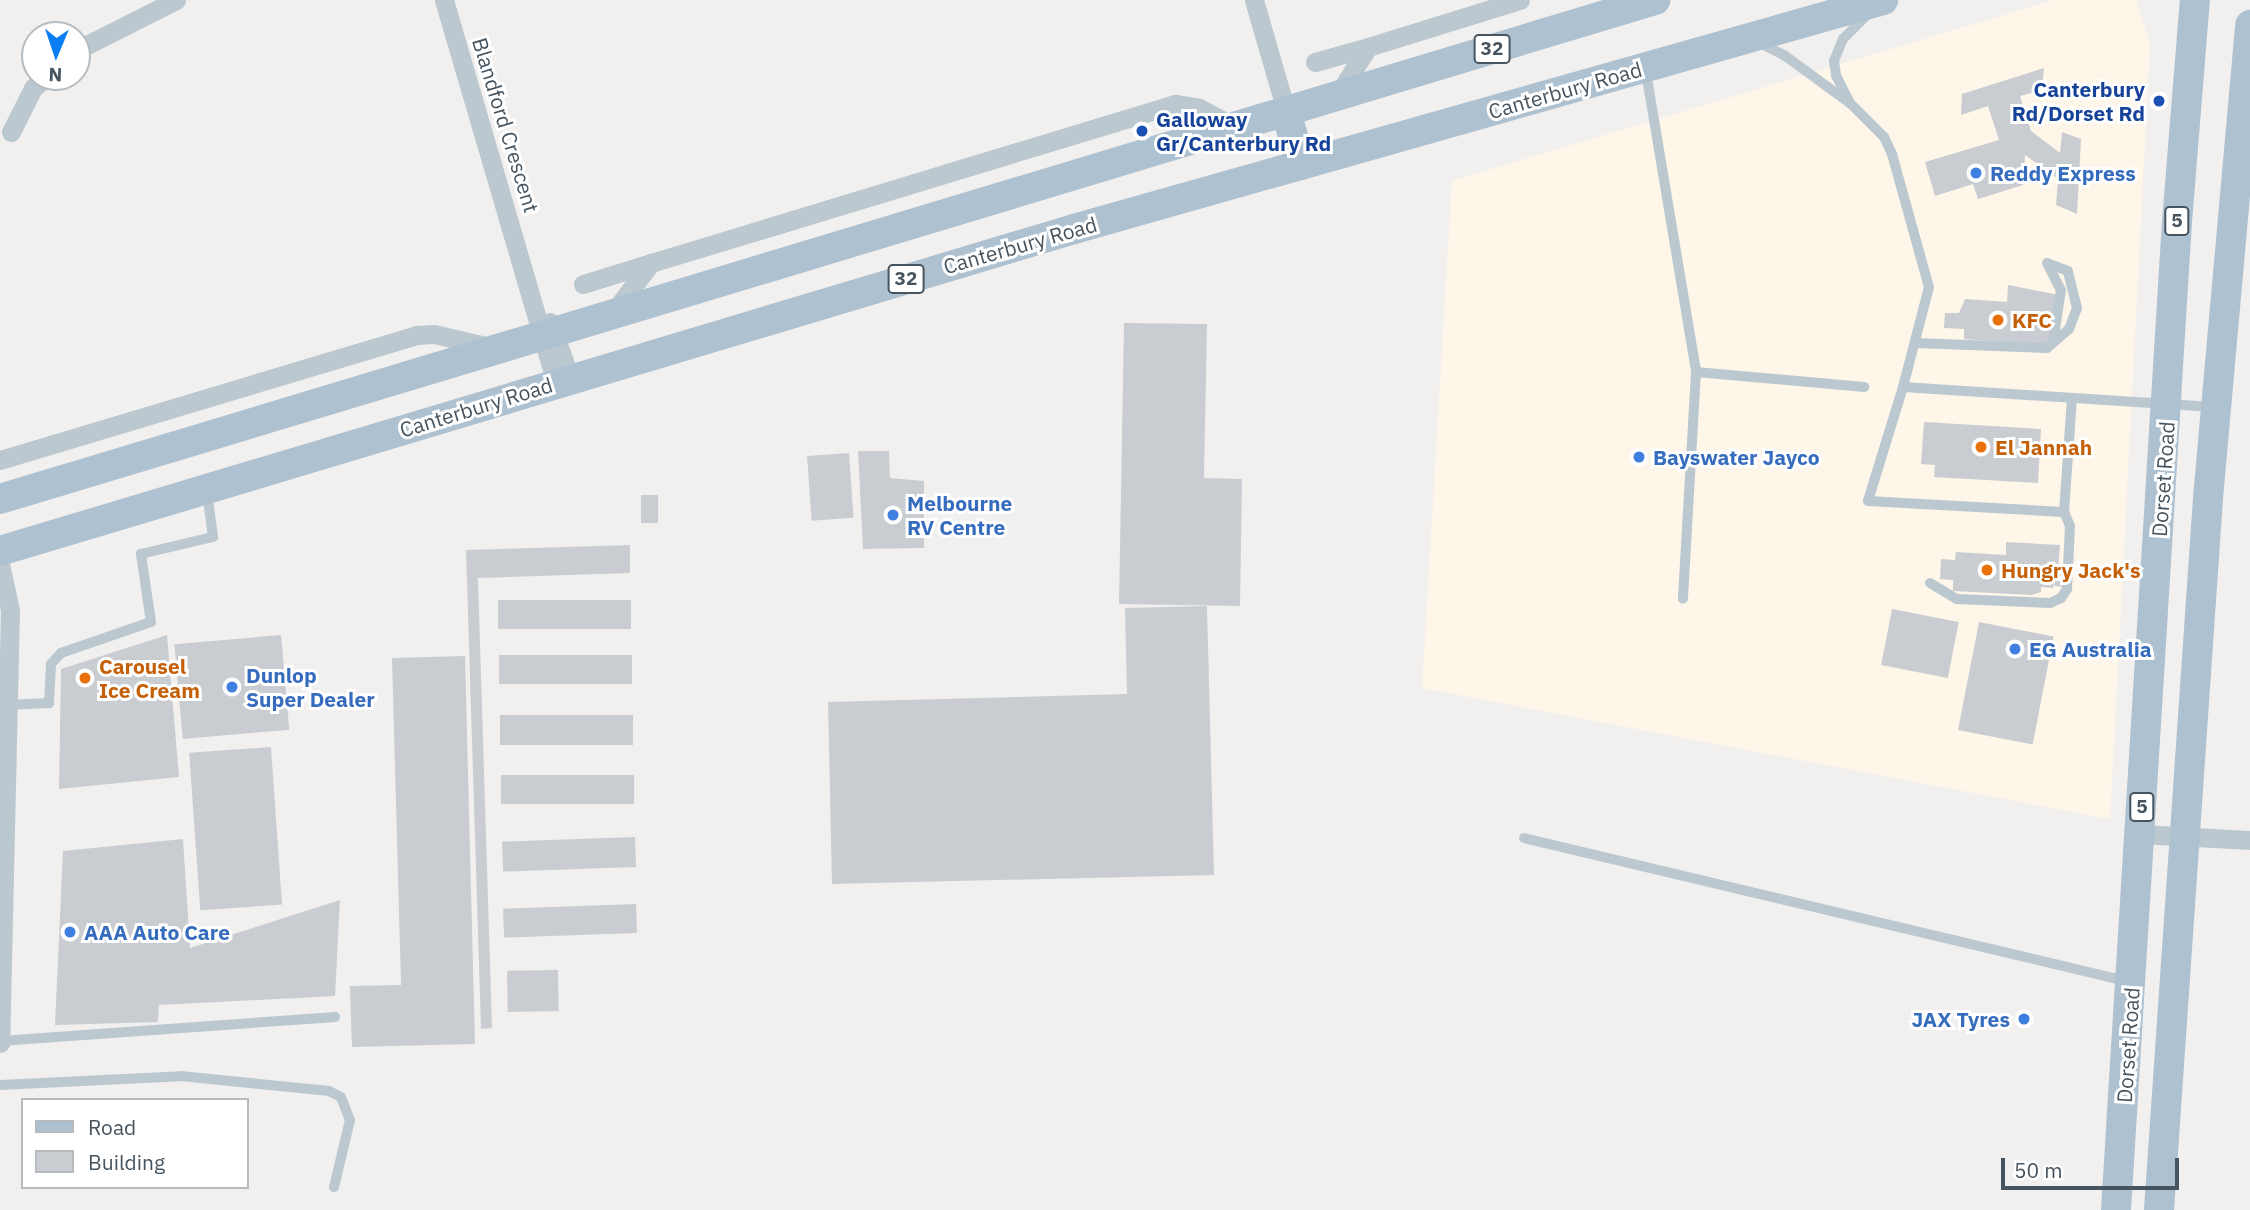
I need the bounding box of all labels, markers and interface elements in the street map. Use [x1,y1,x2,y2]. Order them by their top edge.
north arrow [21,21,91,91]
street label: Blandford Crescent [467,34,545,216]
road number: 32 [1473,34,1511,64]
street label: Canterbury Road [1485,56,1645,124]
text: N [48,63,63,87]
place label: Canterbury Rd/Dorset Rd [2012,76,2145,126]
marker: Canterbury Rd/Dorset Rd [2151,93,2167,109]
place label: Galloway Gr/Canterbury Rd [1156,106,1331,156]
marker: Galloway Gr/Canterbury Rd [1134,123,1150,139]
place label: Reddy Express [1990,160,2136,186]
marker: Reddy Express [1968,165,1984,181]
road number: 5 [2163,206,2191,236]
street label: Canterbury Road [940,211,1100,279]
road number: 32 [887,264,925,294]
place label: KFC [2012,307,2052,333]
marker: KFC [1990,312,2006,328]
street label: Canterbury Road [397,372,555,442]
street label: Dorset Road [2146,420,2180,538]
place label: El Jannah [1995,434,2092,460]
marker: El Jannah [1973,439,1989,455]
place label: Bayswater Jayco [1653,444,1820,470]
marker: Bayswater Jayco [1631,449,1647,465]
place label: Melbourne RV Centre [907,490,1012,540]
marker: Melbourne RV Centre [885,507,901,523]
place label: Hungry Jack's [2001,557,2141,583]
marker: Hungry Jack's [1979,562,1995,578]
place label: EG Australia [2029,636,2152,662]
marker: EG Australia [2007,641,2023,657]
place label: Carousel Ice Cream [99,653,200,703]
place label: Dunlop Super Dealer [246,662,375,712]
marker: Carousel Ice Cream [77,670,93,686]
marker: Dunlop Super Dealer [224,679,240,695]
road number: 5 [2128,792,2156,822]
place label: AAA Auto Care [84,919,230,945]
marker: AAA Auto Care [62,924,78,940]
street label: Dorset Road [2111,986,2145,1104]
place label: JAX Tyres [1912,1006,2010,1032]
marker: JAX Tyres [2016,1011,2032,1027]
legend [21,1098,248,1189]
text: Road [88,1113,136,1141]
scale bar [2005,1144,2184,1188]
text: Building [88,1148,165,1176]
text: 50 m [2014,1156,2063,1184]

